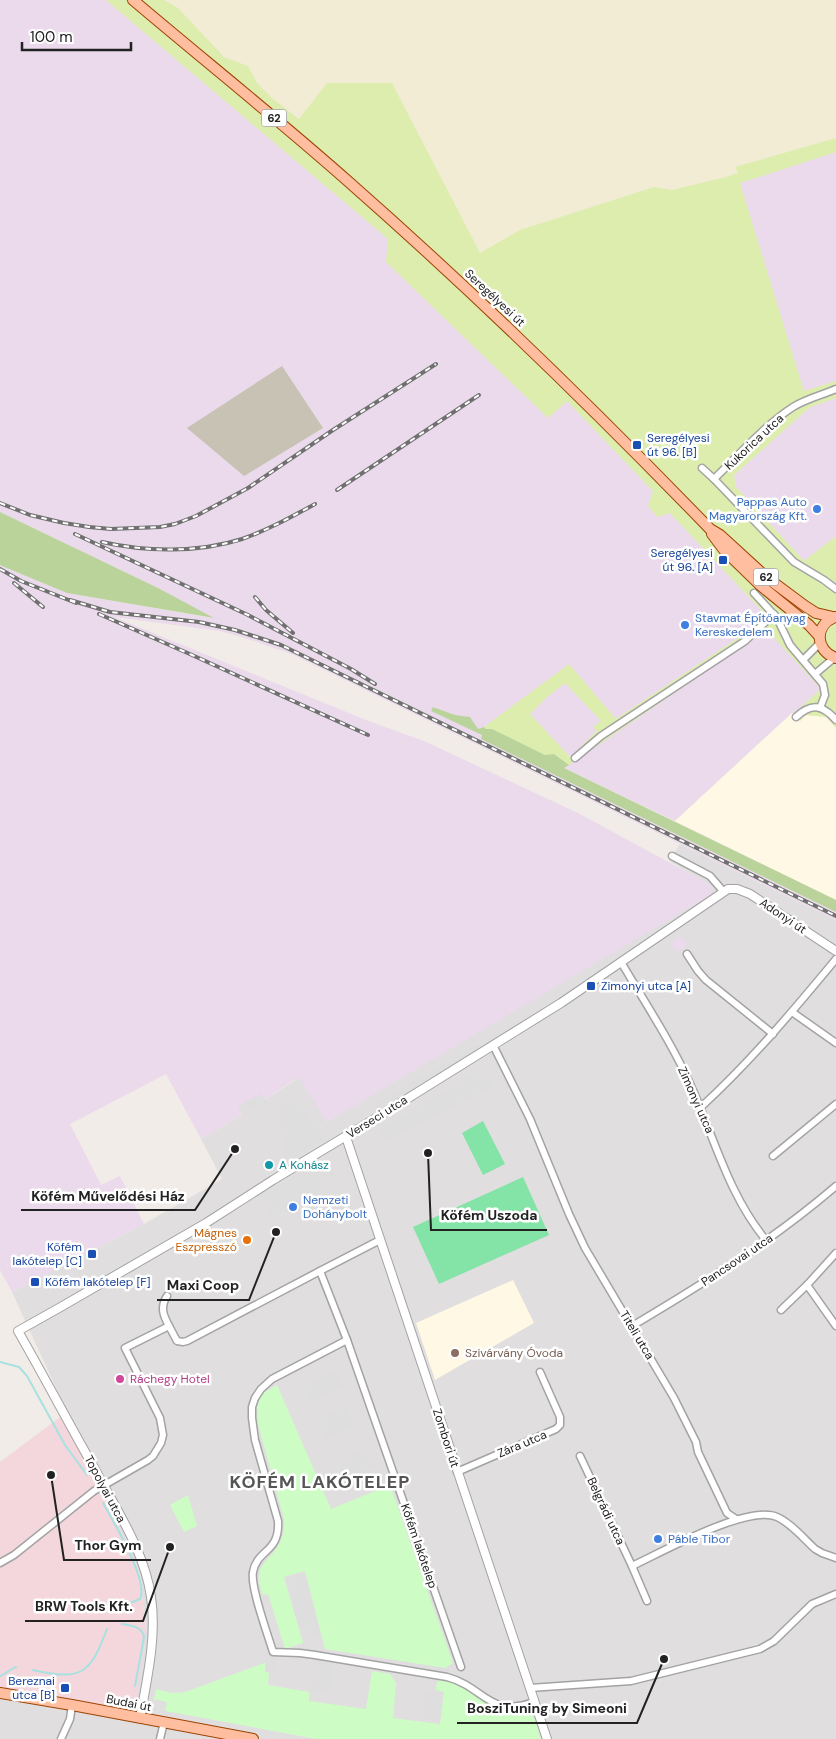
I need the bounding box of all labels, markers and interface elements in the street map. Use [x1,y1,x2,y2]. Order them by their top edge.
scale bar [22,20,131,52]
text: 100 m [30,27,73,47]
road number: 62 [262,110,286,126]
street label: Seregélyesi út [461,266,529,330]
street label: Kukorica utca [721,411,787,473]
place label: Seregélyesi út 96. [B] [647,430,710,460]
marker: Seregélyesi út 96. [B] [631,439,643,451]
place label: Pappas Auto Magyarország Kft. [709,494,807,524]
marker: Pappas Auto Magyarország Kft. [811,503,823,515]
place label: Seregélyesi út 96. [A] [650,545,713,575]
marker: Seregélyesi út 96. [A] [717,554,729,566]
road number: 62 [754,568,778,586]
place label: Stavmat Építőanyag Kereskedelem [695,610,806,640]
marker: Stavmat Építőanyag Kereskedelem [679,619,691,631]
street label: Adonyi út [756,894,810,938]
place label: Zimonyi utca [A] [601,978,691,994]
marker: Zimonyi utca [A] [585,980,597,992]
street label: Zimonyi utca [674,1064,718,1136]
street label: Verseci utca [343,1092,411,1142]
place label: A Kohász [279,1157,329,1173]
marker: A Kohász [263,1159,275,1171]
callout: Köfém Művelődési Ház [21,1181,195,1210]
text: Köfém Művelődési Ház [31,1187,185,1205]
place label: Nemzeti Dohánybolt [303,1192,367,1222]
marker: Nemzeti Dohánybolt [287,1201,299,1213]
callout: Köfém Uszoda [431,1201,547,1230]
text: Köfém Uszoda [441,1206,537,1224]
place label: Mágnes Eszpresszó [175,1225,237,1255]
street label: Pancsovai utca [698,1230,776,1290]
marker: Mágnes Eszpresszó [241,1234,253,1246]
place label: Köfém lakótelep [C] [13,1239,82,1269]
marker: Köfém lakótelep [C] [86,1248,98,1260]
callout: Maxi Coop [157,1271,249,1300]
place label: Köfém lakótelep [F] [45,1274,150,1290]
marker: Köfém lakótelep [F] [29,1276,41,1288]
text: Maxi Coop [167,1276,239,1294]
street label: Titeli utca [616,1308,658,1362]
place label: Szivárvány Óvoda [465,1345,563,1361]
marker: Szivárvány Óvoda [449,1347,461,1359]
place label: Ráchegy Hotel [130,1371,210,1387]
marker: Ráchegy Hotel [114,1373,126,1385]
street label: Zombori út [429,1407,463,1470]
street label: Zára utca [495,1426,549,1462]
street label: Topolyai utca [81,1453,129,1525]
district label: KÖFÉM LAKÓTELEP [230,1470,410,1494]
street label: Belgrádi utca [583,1475,629,1547]
street label: Köfém lakótelep [397,1502,441,1590]
callout: Thor Gym [64,1531,151,1560]
place label: Páble Tibor [668,1531,731,1547]
marker: Páble Tibor [652,1533,664,1545]
text: Thor Gym [74,1536,142,1554]
callout: BRW Tools Kft. [25,1592,143,1621]
text: BRW Tools Kft. [35,1597,133,1615]
place label: Bereznai utca [B] [8,1673,55,1703]
marker: Bereznai utca [B] [59,1682,71,1694]
street label: Budai út [105,1691,153,1715]
callout: BosziTuning by Simeoni [457,1694,637,1723]
text: BosziTuning by Simeoni [467,1699,627,1717]

